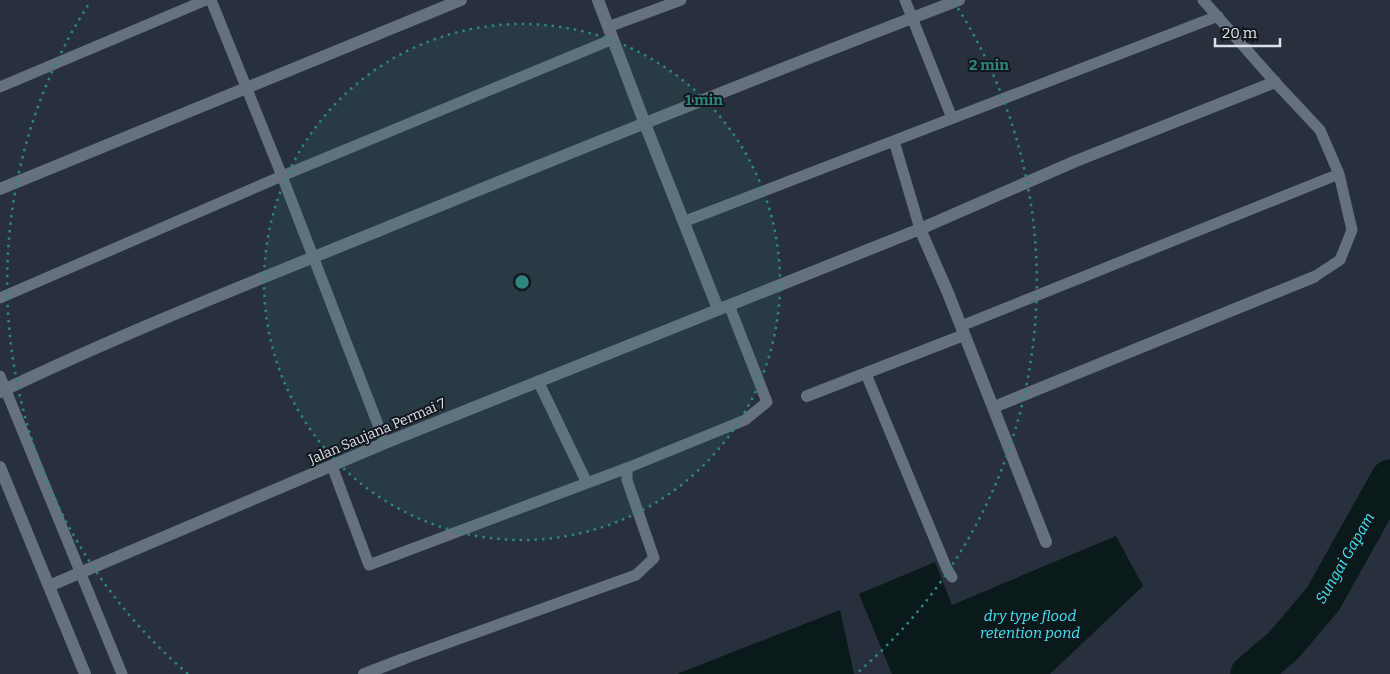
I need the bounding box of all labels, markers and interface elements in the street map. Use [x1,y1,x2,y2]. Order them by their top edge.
scale bar [1215,15,1280,47]
text: 20 m [1222,24,1258,42]
text: 2 min [969,56,1009,74]
text: 1 min [685,91,723,109]
centre of rings [513,273,531,291]
street label: Jalan Saujana Permai 7 [305,395,448,468]
water label: Sungai Gapam [1312,509,1378,607]
water label: dry type flood retention pond [980,607,1080,642]

